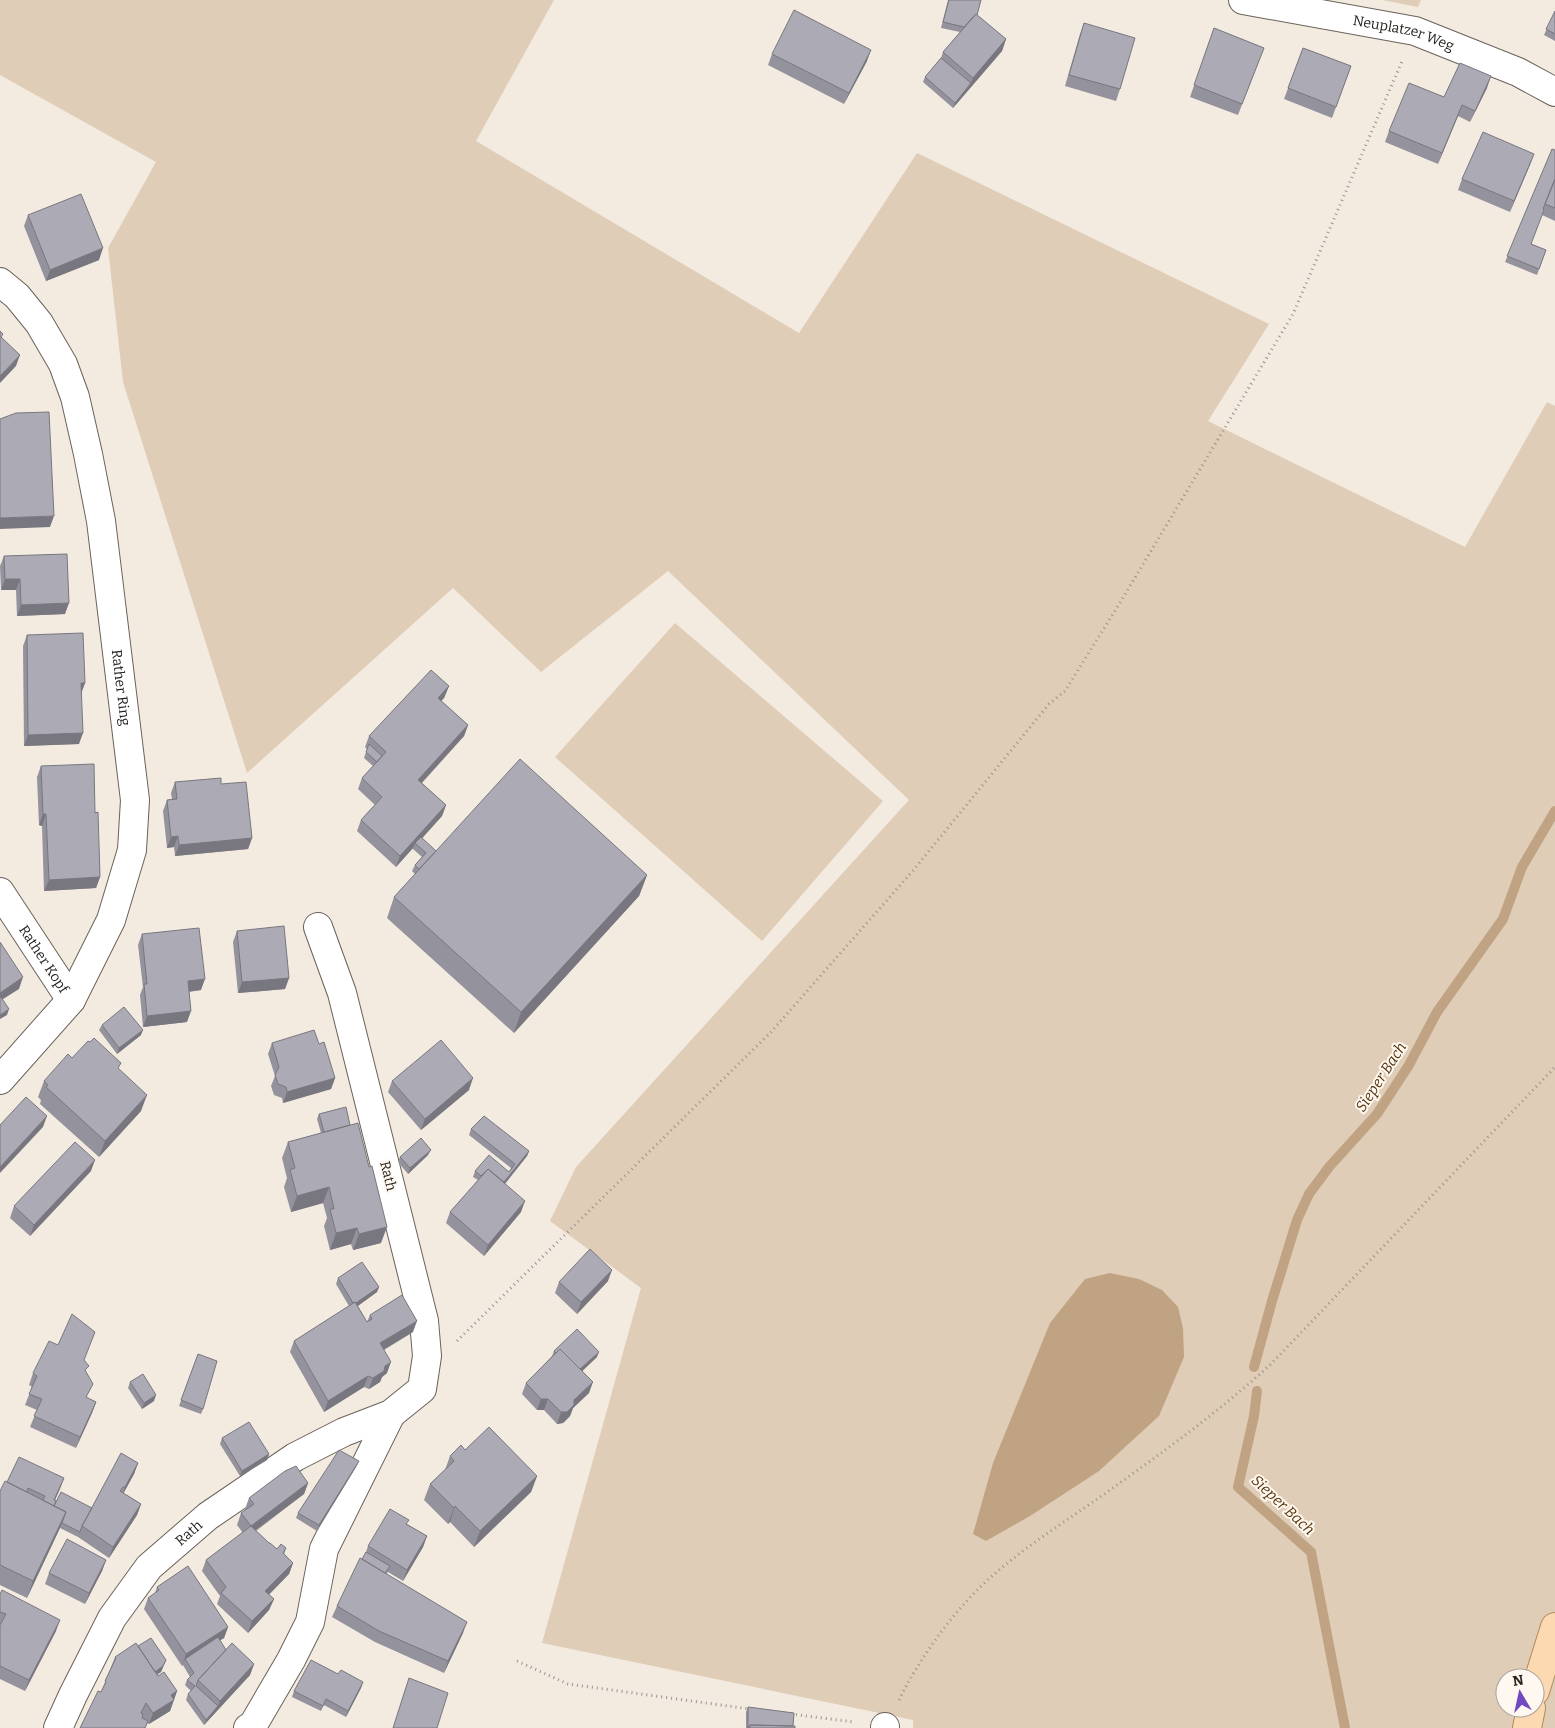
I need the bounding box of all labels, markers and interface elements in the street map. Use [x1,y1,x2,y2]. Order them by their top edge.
street label: Neuplatzer Weg [1352,11,1457,54]
street label: Rather Ring [108,648,134,727]
street label: Rather Kopf [16,922,73,997]
water label: Sieper Bach [1352,1039,1410,1115]
street label: Rath [376,1159,400,1193]
water label: Sieper Bach [1248,1471,1318,1539]
street label: Rath [172,1516,206,1549]
north arrow [1495,1668,1545,1718]
text: N [1511,1671,1525,1690]

